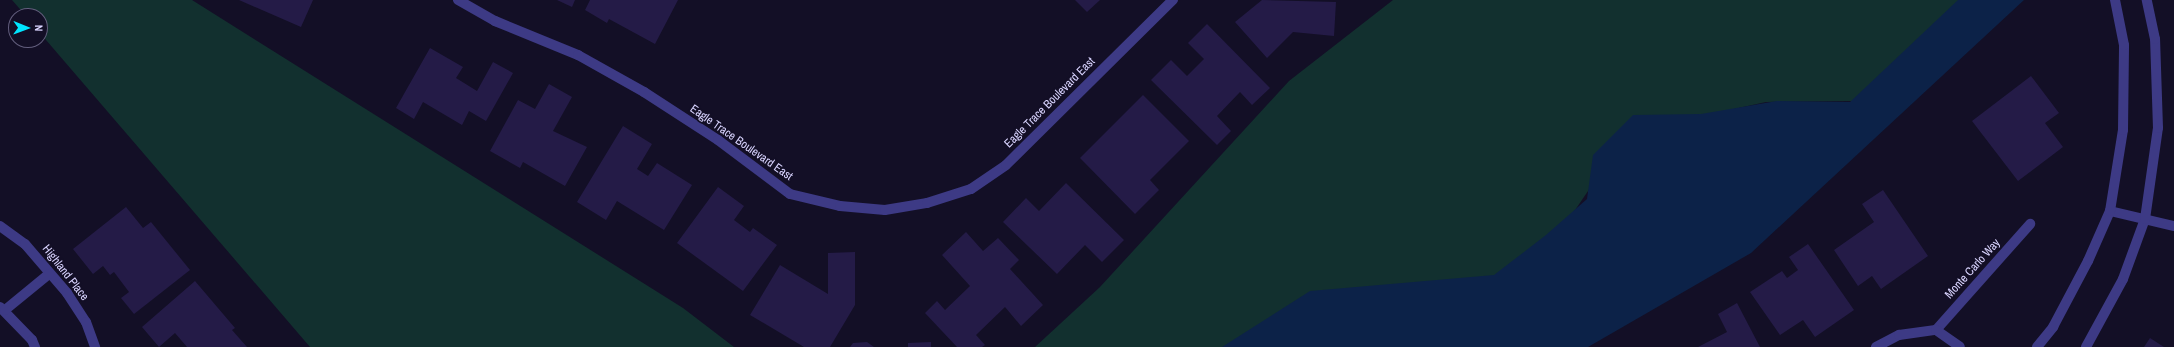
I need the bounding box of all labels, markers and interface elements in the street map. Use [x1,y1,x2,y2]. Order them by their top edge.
north arrow [8,8,48,48]
text: N [32,25,46,32]
street label: Eagle Trace Boulevard East [1002,55,1098,151]
street label: Eagle Trace Boulevard East [687,102,795,184]
street label: Monte Carlo Way [1942,236,2004,302]
street label: Highland Place [39,242,91,304]

